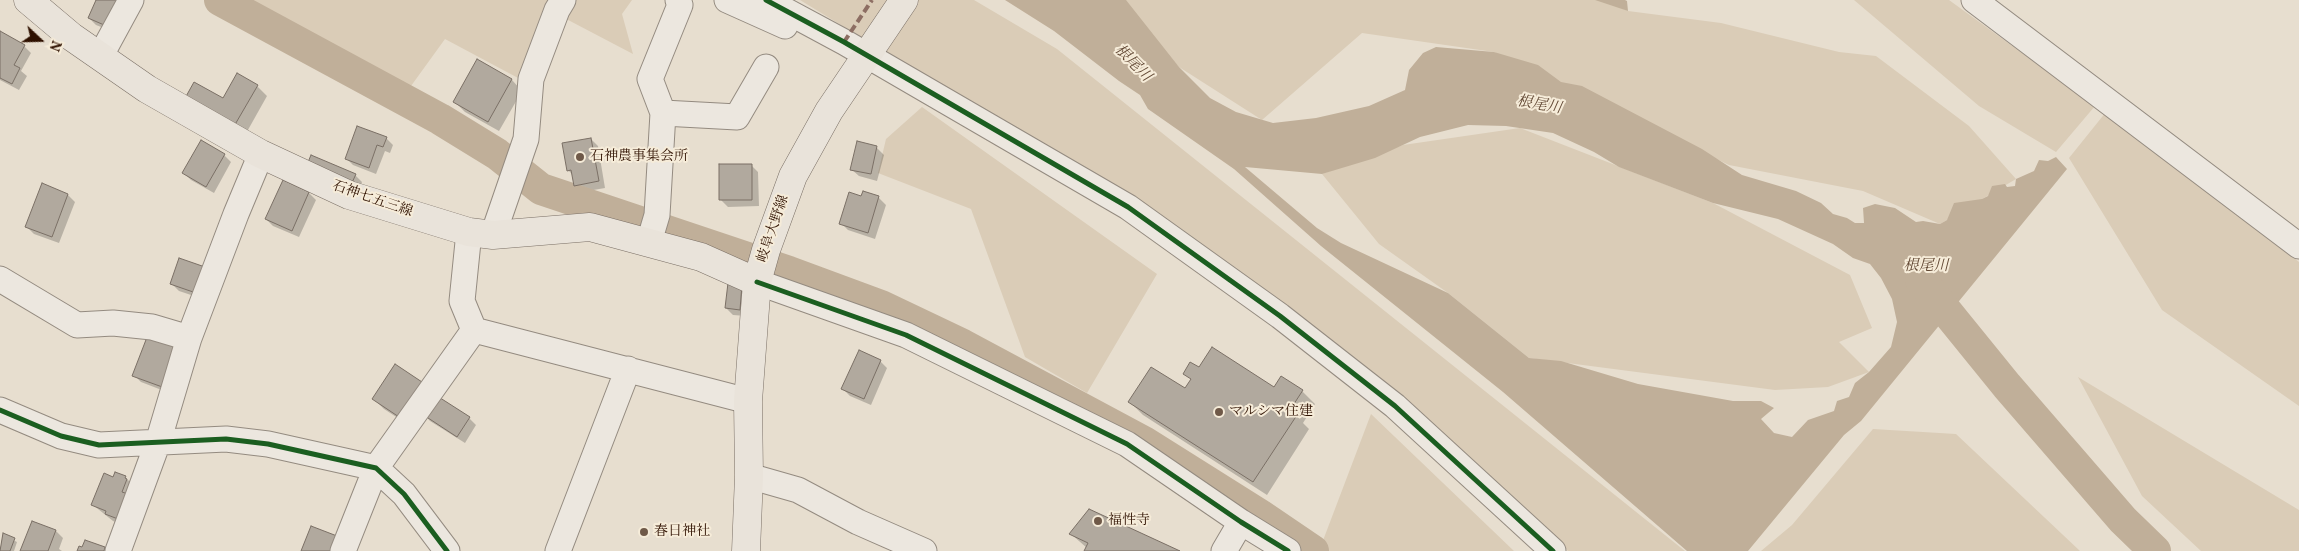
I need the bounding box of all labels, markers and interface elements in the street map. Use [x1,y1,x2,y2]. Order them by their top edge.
north arrow [15,15,65,65]
text: N [44,37,65,54]
water label: 根尾川 [1110,42,1154,86]
water label: 根尾川 [1515,93,1563,119]
place label: 石神農事集会所 [590,149,688,165]
marker: 石神農事集会所 [574,151,586,163]
street label: 石神七五三線 [330,178,414,222]
street label: 岐阜大野線 [755,193,793,265]
water label: 根尾川 [1904,258,1948,276]
place label: マルシマ住建 [1229,404,1313,420]
marker: マルシマ住建 [1213,406,1225,418]
place label: 福性寺 [1108,513,1150,529]
marker: 福性寺 [1092,515,1104,527]
place label: 春日神社 [654,524,710,540]
marker: 春日神社 [638,526,650,538]

